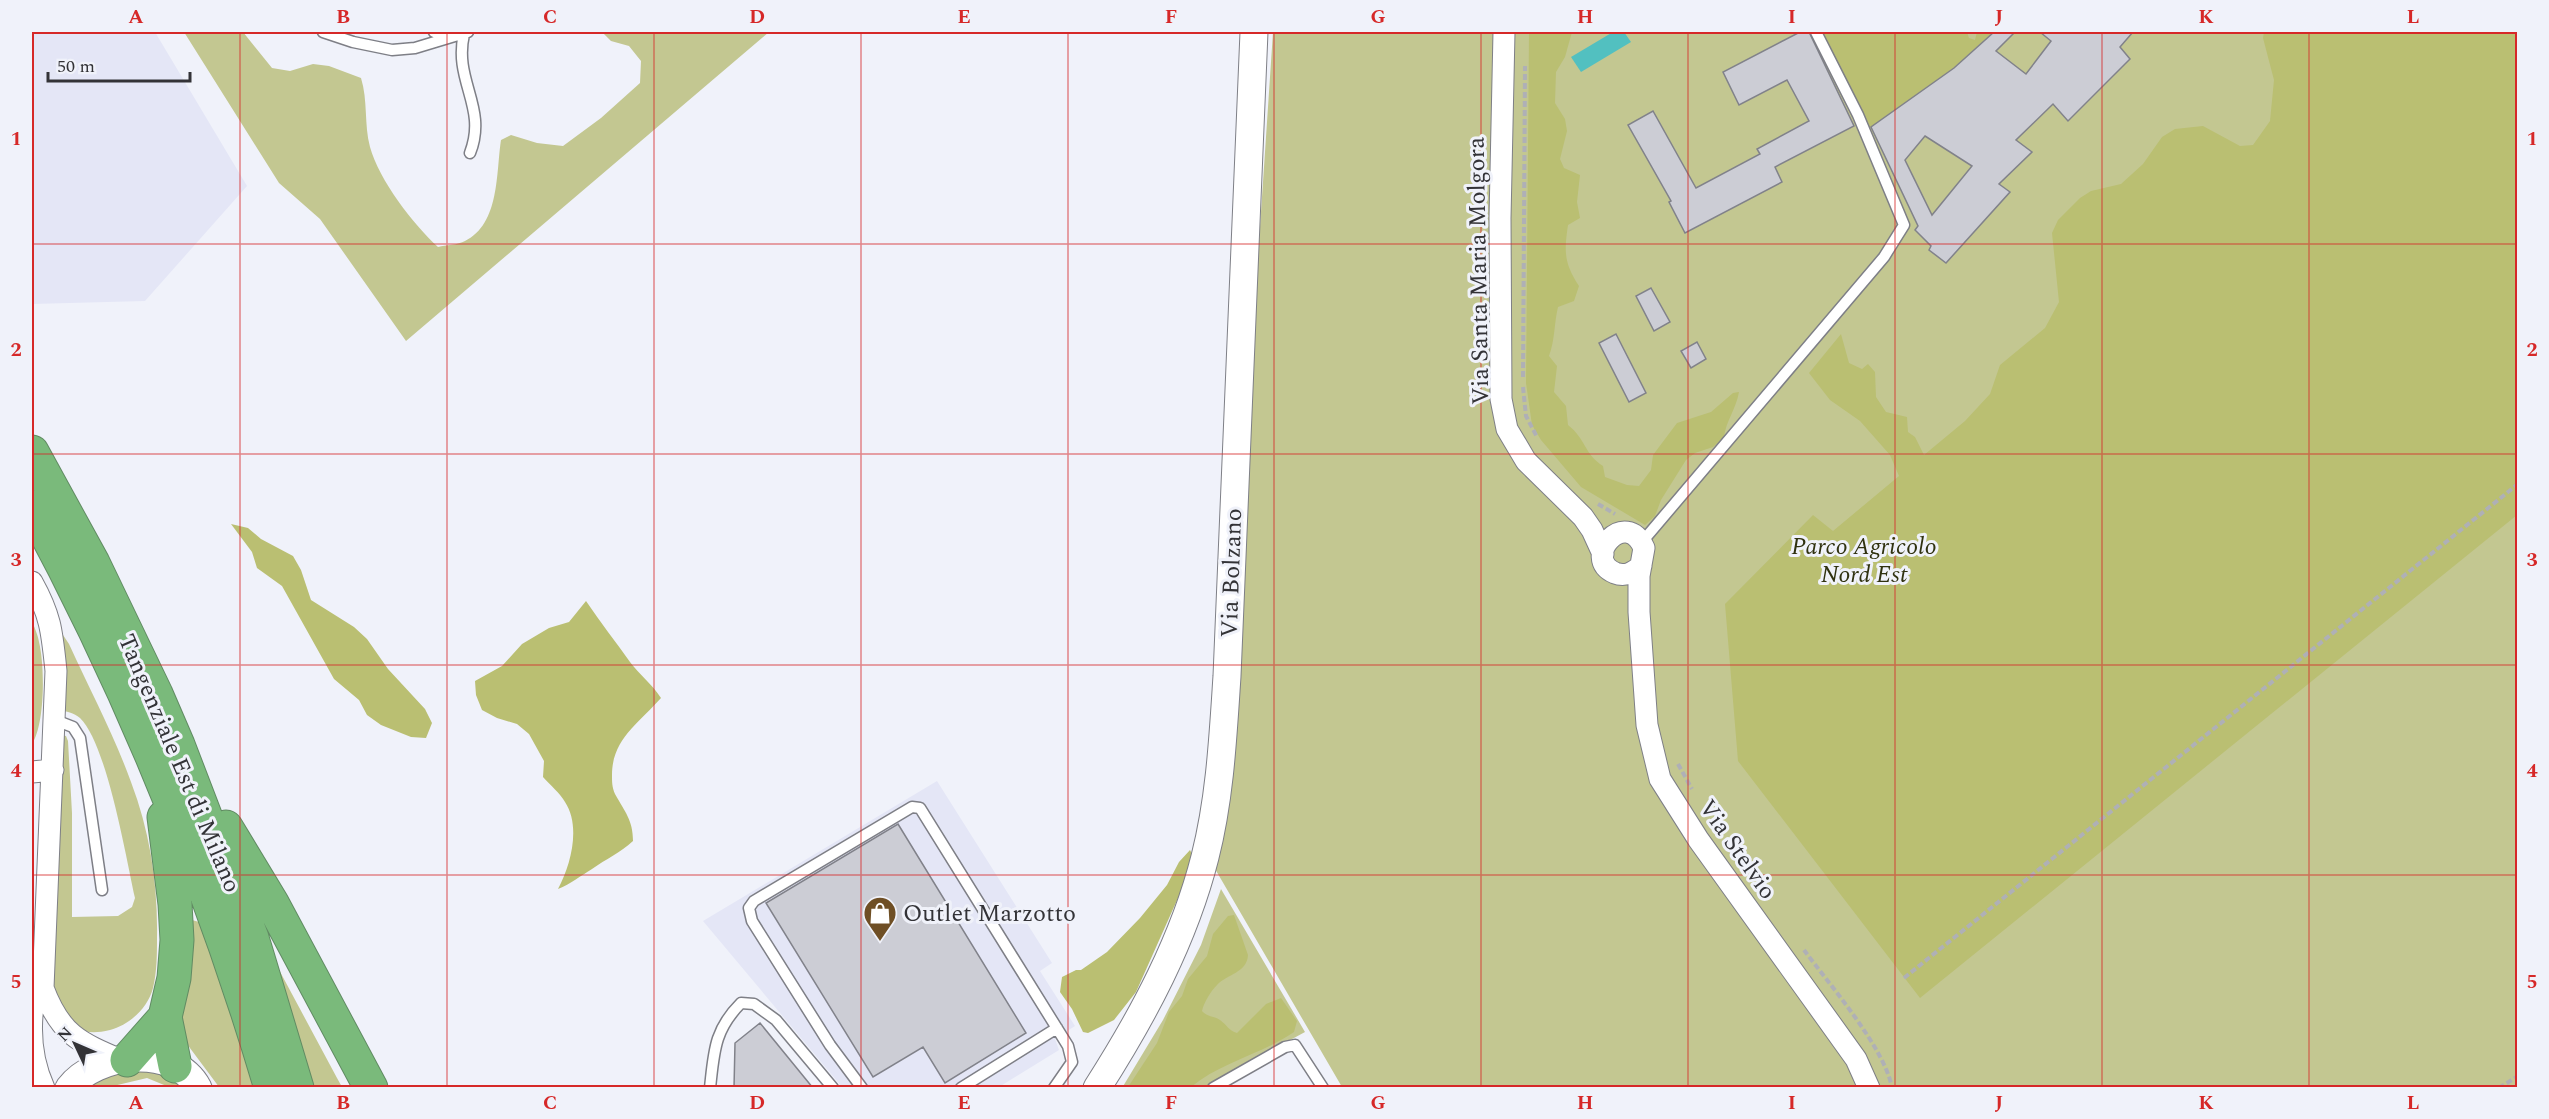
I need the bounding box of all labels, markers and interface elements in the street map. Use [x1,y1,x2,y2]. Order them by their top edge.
text: A [128,2,144,32]
text: B [336,2,350,32]
text: C [543,2,557,32]
text: D [749,2,765,32]
text: E [957,2,971,32]
text: F [1165,2,1177,32]
text: G [1370,2,1386,32]
text: H [1577,2,1593,32]
text: I [1788,2,1796,32]
text: J [1995,2,2003,32]
text: K [2198,2,2214,32]
text: L [2407,2,2419,32]
scale bar [48,45,190,83]
text: 50 m [57,53,95,80]
text: 1 [10,124,22,154]
text: 1 [2526,124,2538,154]
street label: Via Santa Maria Molgora [1459,136,1499,405]
text: 2 [10,335,22,365]
text: 2 [2526,335,2538,365]
street label: Via Bolzano [1212,508,1252,638]
park label: Parco Agricolo Nord Est [1791,529,1937,593]
text: 3 [10,545,22,575]
text: 3 [2526,545,2538,575]
street label: Tangenziale Est di Milano [108,628,250,898]
text: 4 [10,756,22,786]
text: 4 [2526,756,2538,786]
street label: Via Stelvio [1689,792,1785,907]
shop icon: Outlet Marzotto [862,895,898,942]
place label: Outlet Marzotto [903,896,1076,932]
text: 5 [10,967,22,997]
text: 5 [2526,967,2538,997]
north arrow [45,1014,105,1074]
text: N [52,1021,78,1047]
text: A [128,1088,144,1118]
text: B [336,1088,350,1118]
text: C [543,1088,557,1118]
text: D [749,1088,765,1118]
text: E [957,1088,971,1118]
text: F [1165,1088,1177,1118]
text: G [1370,1088,1386,1118]
text: H [1577,1088,1593,1118]
text: I [1788,1088,1796,1118]
text: J [1995,1088,2003,1118]
text: K [2198,1088,2214,1118]
text: L [2407,1088,2419,1118]

